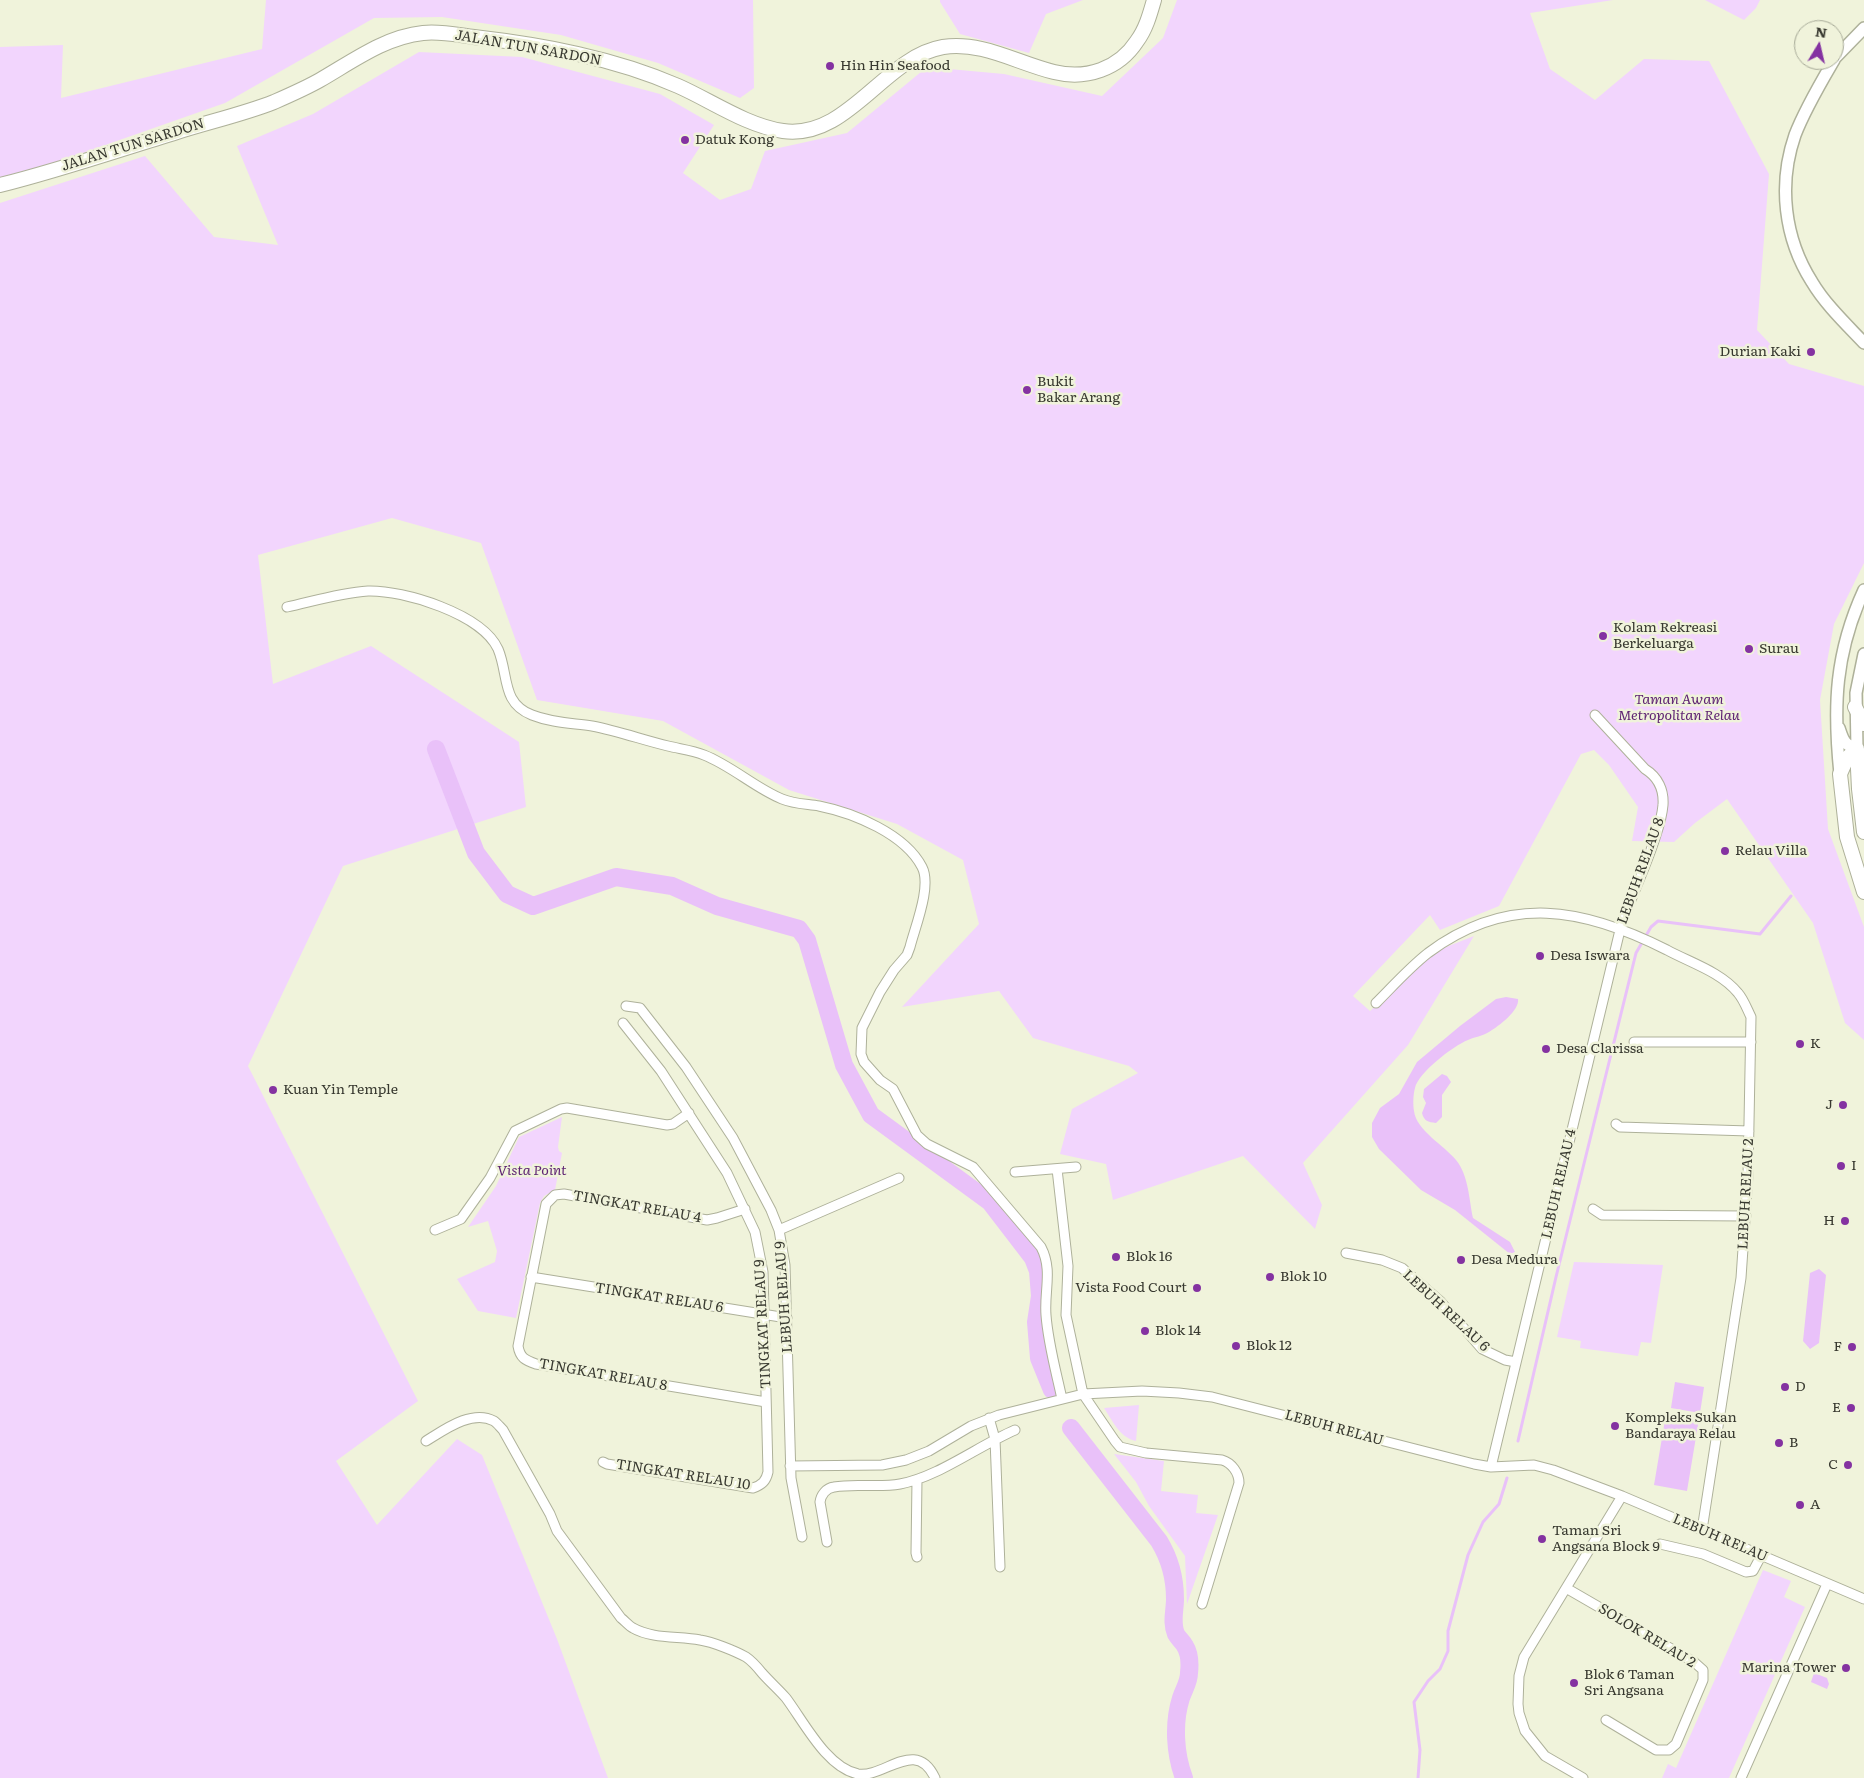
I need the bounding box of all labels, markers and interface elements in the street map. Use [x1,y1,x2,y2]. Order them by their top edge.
north arrow [1794,20,1844,70]
text: N [1814,20,1829,42]
street label: JALAN TUN SARDON [453,27,603,69]
place label: Hin Hin Seafood [840,58,950,74]
marker: Hin Hin Seafood [824,60,836,72]
street label: JALAN TUN SARDON [60,115,206,175]
place label: Datuk Kong [695,132,774,148]
marker: Datuk Kong [679,134,691,146]
place label: Durian Kaki [1720,344,1801,360]
marker: Durian Kaki [1805,346,1817,358]
place label: Bukit Bakar Arang [1037,374,1120,407]
marker: Bukit Bakar Arang [1021,384,1033,396]
place label: Kolam Rekreasi Berkeluarga [1613,620,1717,652]
marker: Kolam Rekreasi Berkeluarga [1597,630,1609,642]
place label: Surau [1759,641,1799,657]
marker: Surau [1743,643,1755,655]
park label: Taman Awam Metropolitan Relau [1618,692,1740,724]
street label: LEBUH RELAU 8 [1614,815,1668,927]
place label: Relau Villa [1735,843,1807,859]
marker: Relau Villa [1719,845,1731,857]
place label: Desa Iswara [1550,948,1630,964]
marker: Desa Iswara [1534,950,1546,962]
place label: K [1810,1036,1821,1052]
marker: K [1794,1038,1806,1050]
place label: Desa Clarissa [1556,1041,1644,1057]
marker: Desa Clarissa [1540,1043,1552,1055]
place label: Kuan Yin Temple [283,1082,398,1098]
marker: Kuan Yin Temple [267,1084,279,1096]
place label: J [1825,1097,1833,1113]
marker: J [1837,1099,1849,1111]
street label: LEBUH RELAU 4 [1538,1128,1580,1240]
street label: LEBUH RELAU 2 [1735,1138,1757,1250]
place label: I [1851,1158,1857,1174]
marker: I [1835,1160,1847,1172]
park label: Vista Point [497,1163,567,1179]
street label: TINGKAT RELAU 4 [572,1187,702,1227]
place label: H [1823,1213,1835,1229]
marker: H [1839,1215,1851,1227]
street label: LEBUH RELAU 9 [772,1241,796,1353]
place label: Blok 16 [1126,1249,1172,1265]
marker: Blok 16 [1110,1251,1122,1263]
place label: Desa Medura [1471,1252,1558,1268]
marker: Desa Medura [1455,1254,1467,1266]
street label: TINGKAT RELAU 9 [751,1259,775,1389]
street label: LEBUH RELAU 6 [1399,1267,1493,1355]
place label: Blok 10 [1280,1269,1327,1285]
marker: Blok 10 [1264,1271,1276,1283]
street label: TINGKAT RELAU 6 [594,1280,724,1316]
place label: Vista Food Court [1075,1280,1187,1296]
marker: Vista Food Court [1191,1282,1203,1294]
place label: Blok 14 [1155,1323,1201,1339]
marker: Blok 14 [1139,1325,1151,1337]
place label: Blok 12 [1246,1338,1292,1354]
place label: F [1833,1339,1842,1355]
marker: Blok 12 [1230,1340,1242,1352]
marker: F [1846,1341,1858,1353]
street label: TINGKAT RELAU 8 [538,1355,668,1395]
place label: D [1795,1379,1806,1395]
marker: D [1779,1381,1791,1393]
place label: E [1832,1400,1841,1416]
marker: E [1845,1402,1857,1414]
street label: LEBUH RELAU [1283,1407,1385,1449]
place label: Kompleks Sukan Bandaraya Relau [1625,1410,1737,1442]
marker: Kompleks Sukan Bandaraya Relau [1609,1420,1621,1432]
place label: B [1789,1435,1798,1451]
marker: B [1773,1437,1785,1449]
street label: TINGKAT RELAU 10 [615,1456,751,1494]
place label: C [1828,1457,1838,1473]
marker: C [1842,1459,1854,1471]
place label: A [1810,1497,1820,1513]
marker: A [1794,1499,1806,1511]
street label: LEBUH RELAU [1670,1510,1770,1566]
place label: Taman Sri Angsana Block 9 [1552,1523,1660,1555]
marker: Taman Sri Angsana Block 9 [1536,1533,1548,1545]
street label: SOLOK RELAU 2 [1595,1600,1699,1672]
place label: Marina Tower [1741,1660,1836,1676]
marker: Marina Tower [1840,1662,1852,1674]
place label: Blok 6 Taman Sri Angsana [1584,1667,1674,1700]
marker: Blok 6 Taman Sri Angsana [1568,1677,1580,1689]

